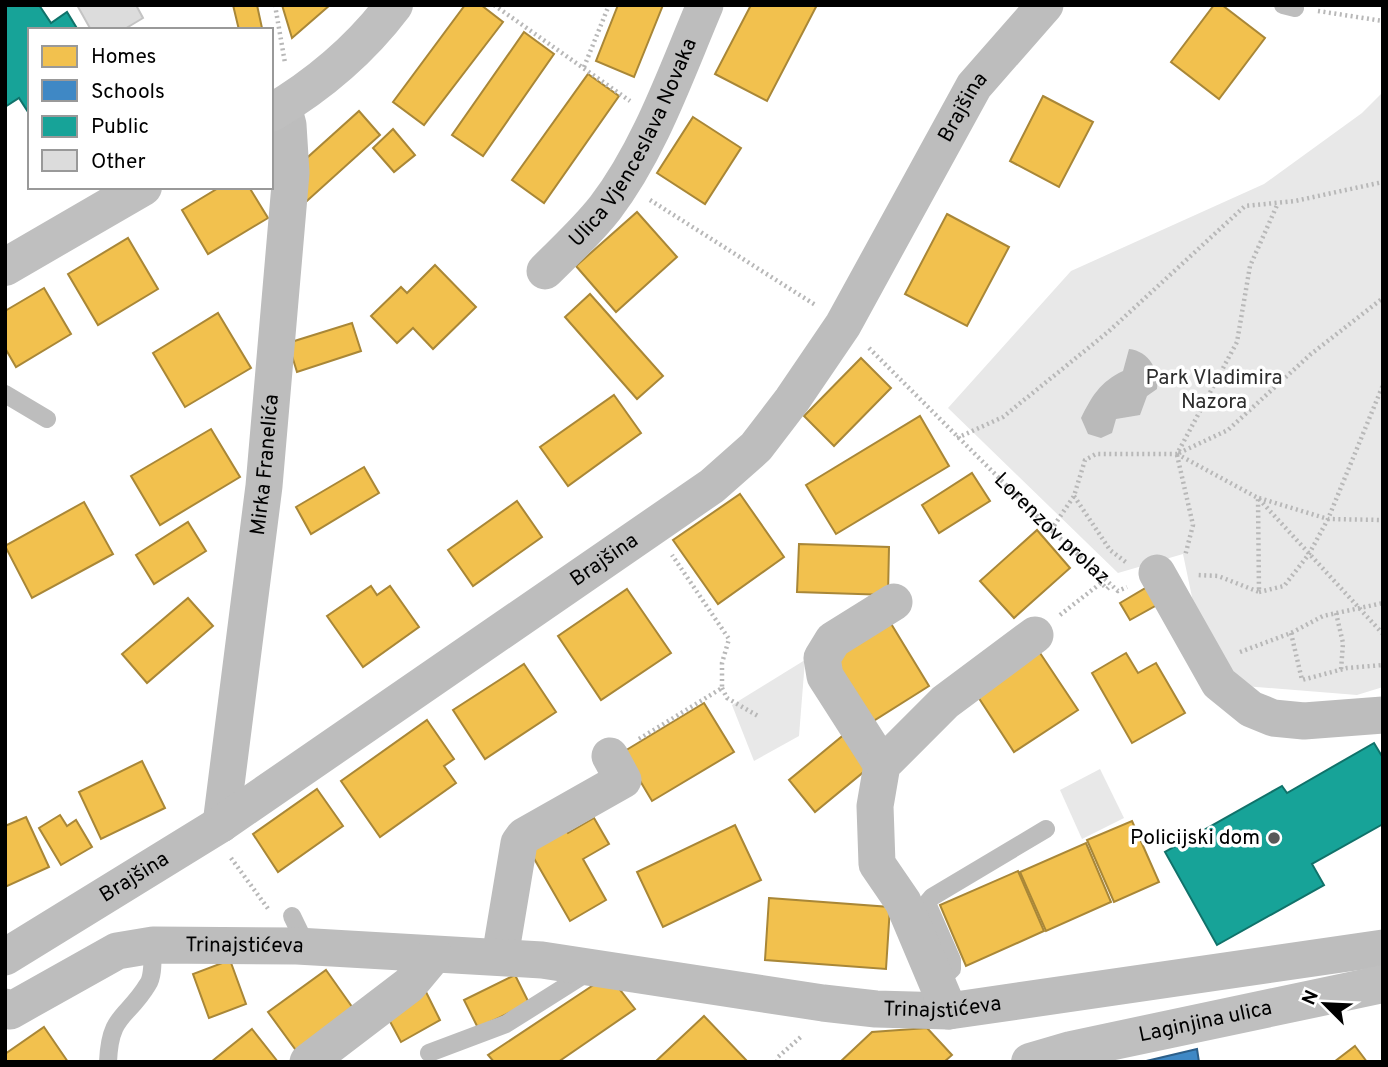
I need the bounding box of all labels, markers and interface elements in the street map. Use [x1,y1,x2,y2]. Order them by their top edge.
legend [28,28,273,189]
street label: Ulica Vjenceslava Novaka [563,34,703,253]
text: Homes [91,44,156,71]
street label: Brajšina [932,66,994,147]
text: Schools [91,79,165,106]
text: Public [91,114,149,141]
text: Other [91,149,146,176]
park label: Park Vladimira Nazora [1145,365,1283,416]
street label: Mirka Franelića [244,393,285,537]
street label: Lorenzov prolaz [988,467,1115,590]
street label: Brajšina [565,527,644,593]
place label: Policijski dom [1130,825,1260,852]
marker: Policijski dom [1266,830,1282,846]
street label: Brajšina [95,846,174,909]
street label: Trinajstićeva [185,932,304,960]
north arrow [1290,969,1360,1039]
text: N [1298,987,1325,1009]
street label: Trinajstićeva [883,990,1003,1025]
street label: Laginjina ulica [1136,994,1274,1049]

